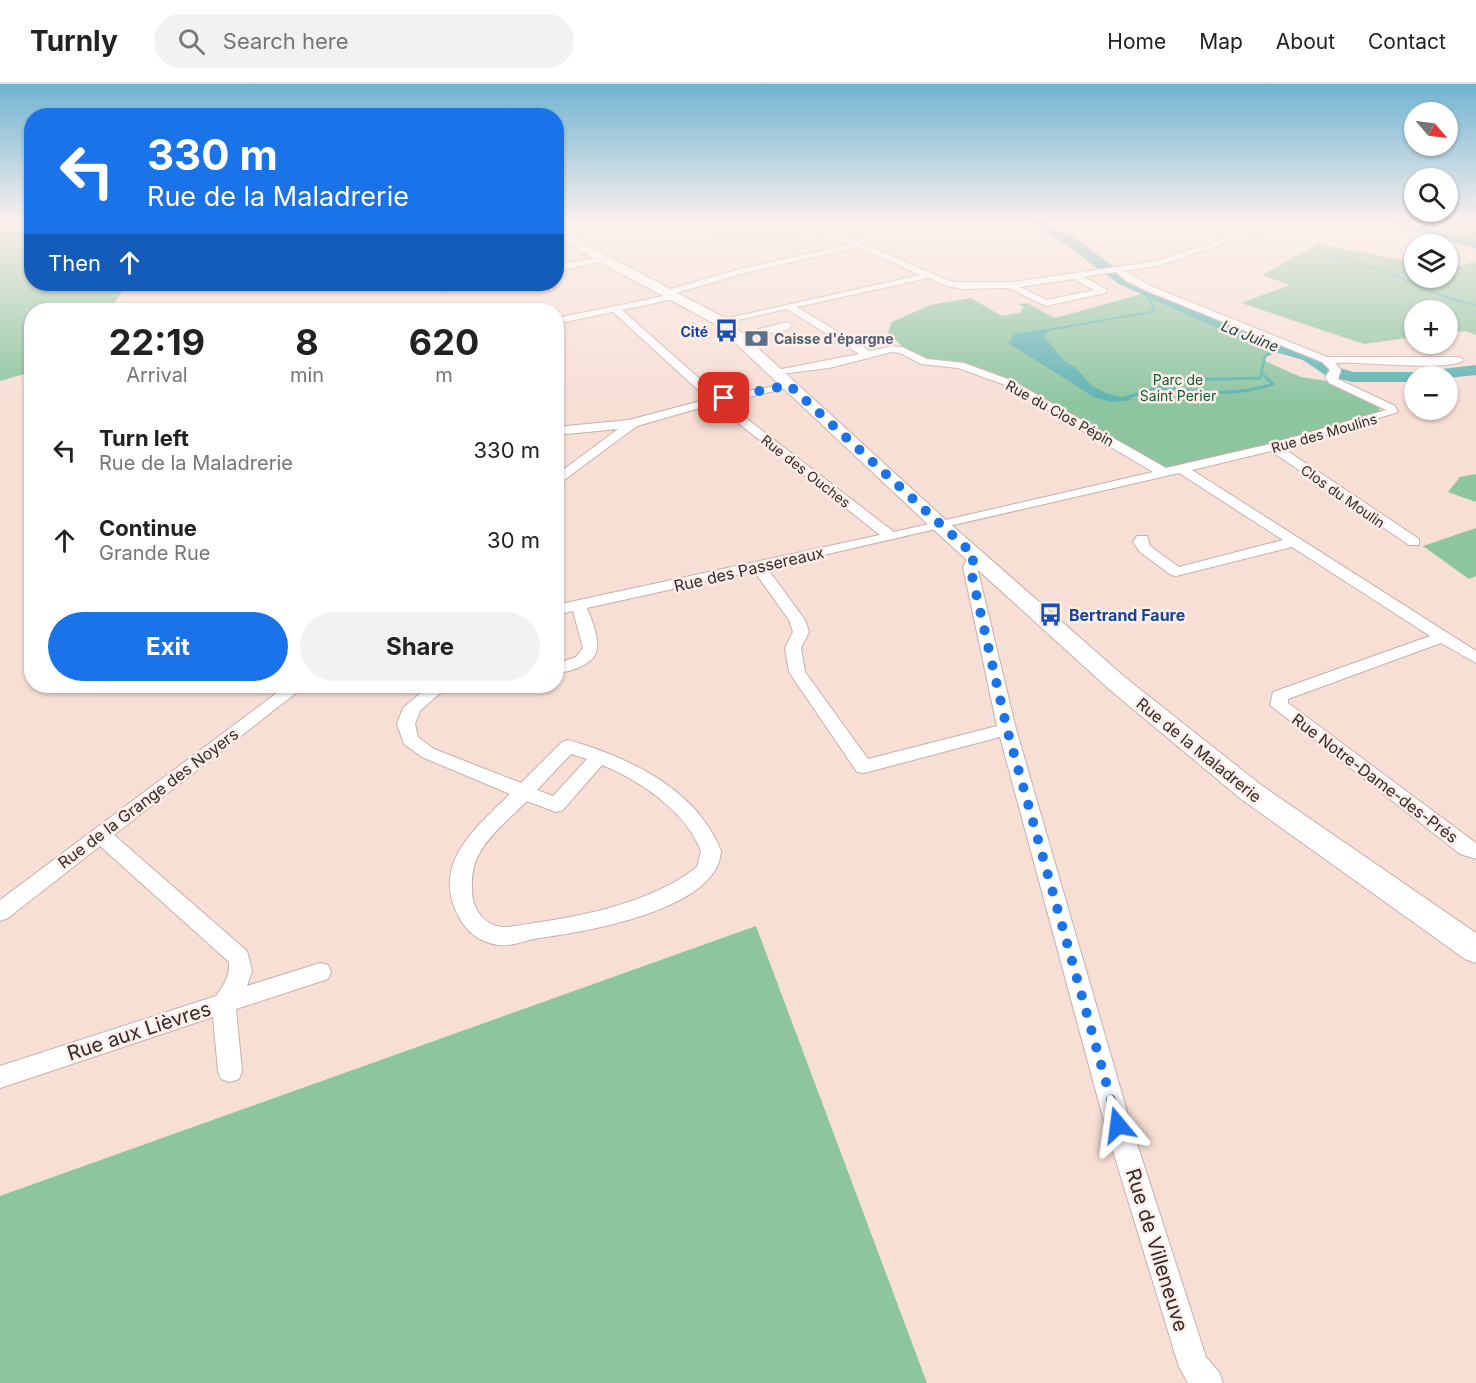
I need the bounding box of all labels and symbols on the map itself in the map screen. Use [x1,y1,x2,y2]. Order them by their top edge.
north arrow [1404,102,1458,156]
water label: La Juine [1218,316,1282,356]
bus stop icon: Cité [713,318,739,344]
place label: Cité [681,323,708,340]
bank icon: Caisse d'épargne [743,325,769,351]
place label: Caisse d'épargne [774,330,894,347]
park label: Parc de Saint Perier [1140,371,1216,404]
pin [698,372,749,423]
street label: Rue du Clos Pépin [1003,376,1117,450]
street label: Rue des Moulins [1269,410,1379,456]
street label: Rue des Ouches [758,431,854,511]
street label: Clos du Moulin [1298,461,1388,531]
street label: Rue des Passereaux [672,542,826,596]
bus stop icon: Bertrand Faure [1038,602,1064,628]
place label: Bertrand Faure [1069,605,1185,625]
street label: Rue de la Maladrerie [1132,693,1266,807]
street label: Rue Notre-Dame-des-Prés [1288,709,1462,847]
street label: Rue de la Grange des Noyers [54,724,242,872]
street label: Rue aux Lièvres [64,996,214,1066]
position arrow [1086,1093,1150,1157]
street label: Rue de Villeneuve [1121,1166,1193,1334]

